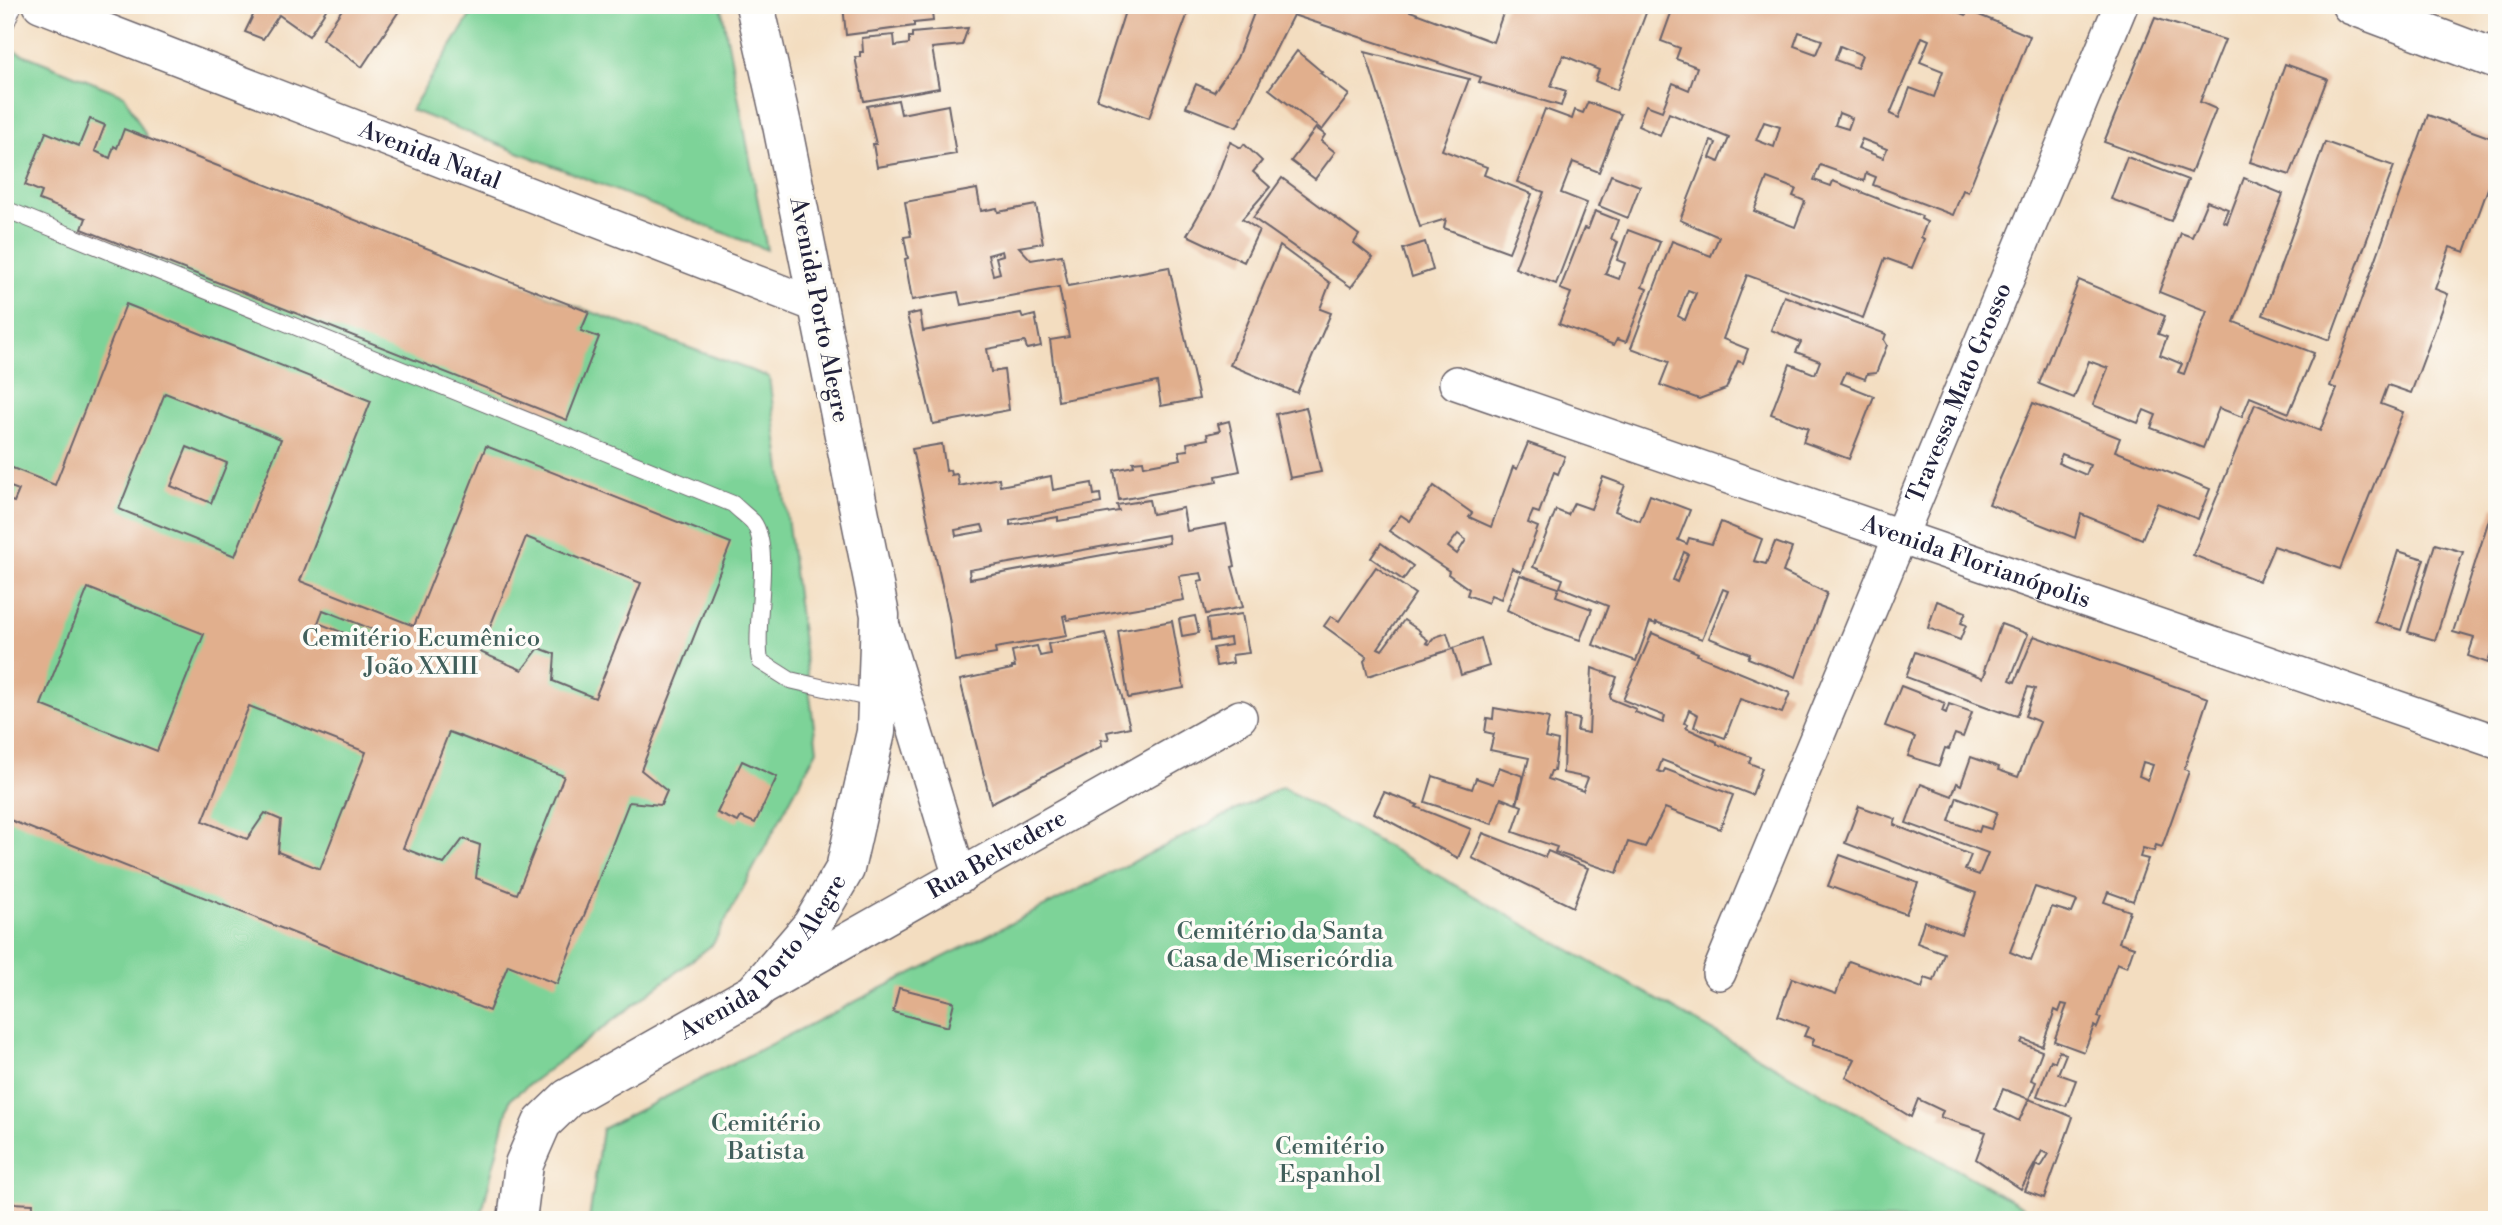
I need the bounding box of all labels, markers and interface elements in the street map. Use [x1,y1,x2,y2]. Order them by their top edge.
street label: Avenida Natal [354,114,505,197]
street label: Avenida Porto Alegre [782,194,856,425]
street label: Travessa Mato Grosso [1901,278,2019,508]
street label: Avenida Florianópolis [1857,509,2094,616]
park label: Cemitério Ecumênico João XXIII [302,624,540,682]
street label: Rua Belvedere [922,803,1072,906]
street label: Avenida Porto Alegre [673,869,853,1048]
park label: Cemitério da Santa Casa de Misericórdia [1167,917,1394,975]
park label: Cemitério Batista [711,1109,821,1167]
park label: Cemitério Espanhol [1275,1132,1385,1190]

